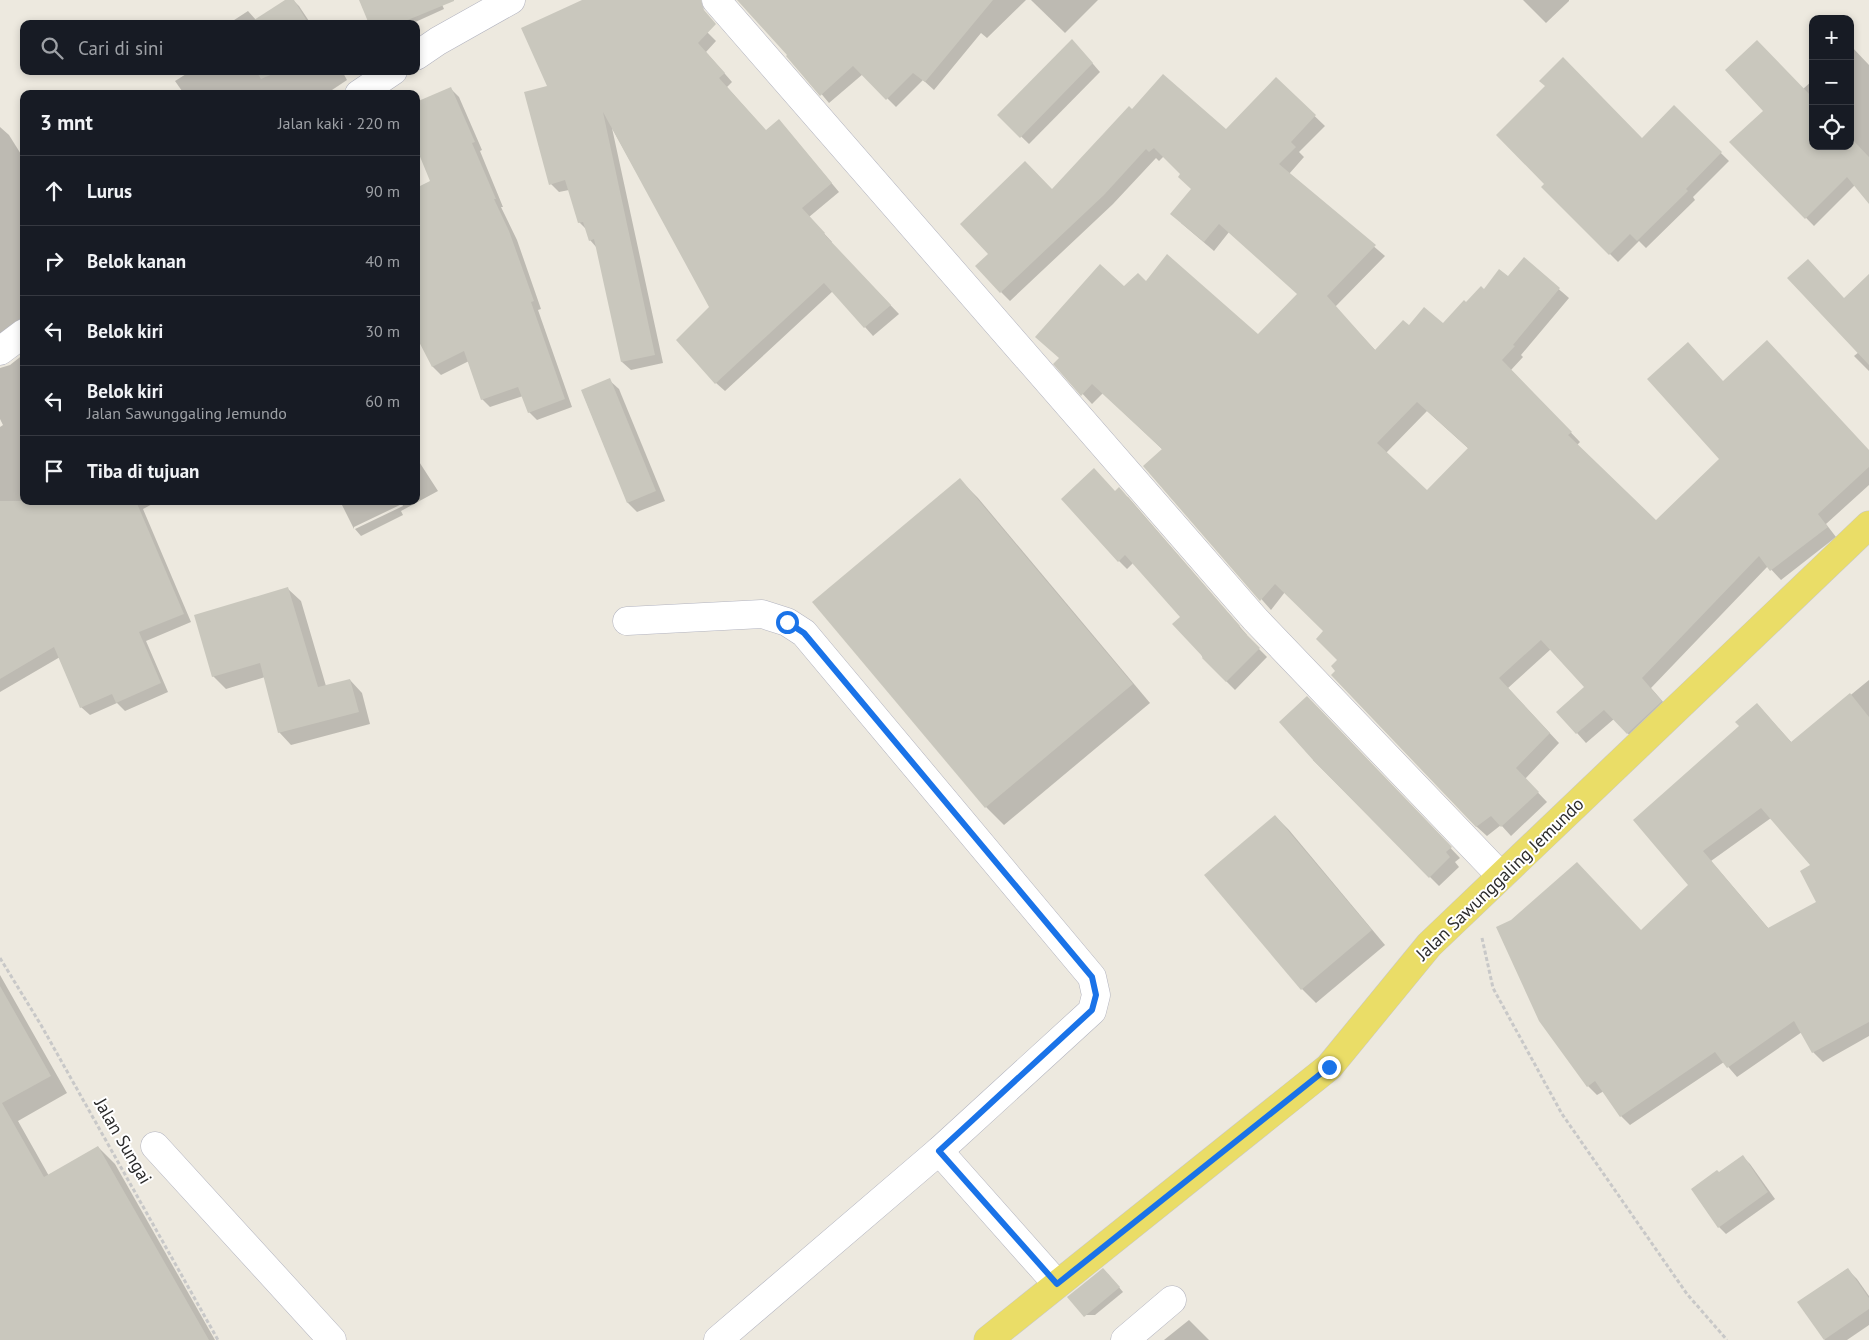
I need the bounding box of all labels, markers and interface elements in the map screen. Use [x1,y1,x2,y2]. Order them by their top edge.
map controls [1809,15,1854,150]
button: + [1809,15,1854,60]
search box [20,20,420,75]
icon: search [38,34,66,62]
text: Cari di sini [78,36,164,60]
button: − [1809,60,1854,105]
button: locate [1809,105,1854,150]
text: 3 mnt [40,109,93,136]
text: Jalan kaki · 220 m [278,113,400,133]
icon: ahead [40,177,68,205]
text: Lurus [87,179,132,203]
text: 90 m [365,181,400,201]
icon: right [40,247,68,275]
text: Belok kanan [87,249,186,273]
text: 40 m [365,251,400,271]
icon: left [40,317,68,345]
text: Belok kiri [87,319,163,343]
text: 30 m [365,321,400,341]
text: Belok kiri [87,379,163,403]
icon: left [40,387,68,415]
text: 60 m [365,391,400,411]
text: Jalan Sawunggaling Jemundo [87,403,287,423]
icon: arrive [40,457,68,485]
text: Tiba di tujuan [87,459,199,483]
route start [776,611,799,634]
street label: Jalan Sawunggaling Jemundo [1410,792,1588,966]
route end [1318,1056,1341,1079]
street label: Jalan Sungai [89,1093,157,1188]

